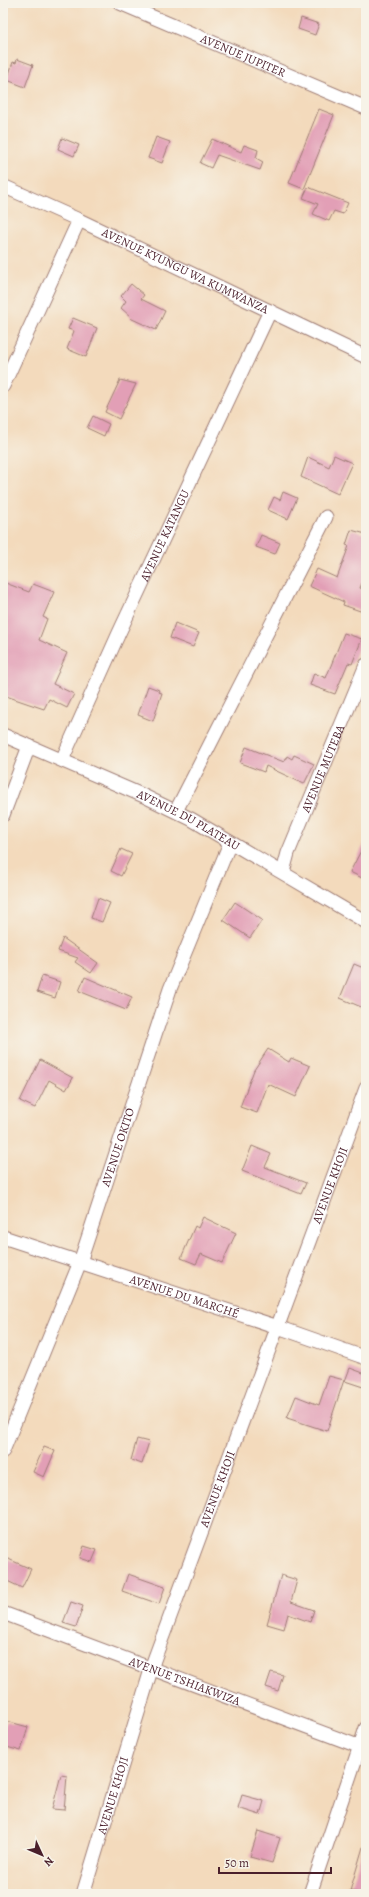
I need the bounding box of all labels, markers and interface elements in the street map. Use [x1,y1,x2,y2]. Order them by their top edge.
street label: AVENUE JUPITER [197,30,289,81]
street label: AVENUE KYUNGU WA KUMWANZA [98,224,272,318]
street label: AVENUE KATANGU [136,487,193,585]
street label: AVENUE MUTEBA [297,721,349,816]
street label: AVENUE DU PLATEAU [133,785,243,854]
street label: AVENUE OKITO [97,1106,138,1190]
street label: AVENUE KHOJI [308,1145,351,1226]
street label: AVENUE DU MARCHÉ [127,1271,241,1322]
street label: AVENUE KHOJI [196,1448,239,1530]
street label: AVENUE TSHIAKWIZA [126,1653,243,1709]
street label: AVENUE KHOJI [93,1755,132,1837]
north arrow [22,1835,62,1875]
scale bar [219,1849,331,1875]
text: N [41,1854,57,1870]
text: 50 m [225,1855,249,1871]

